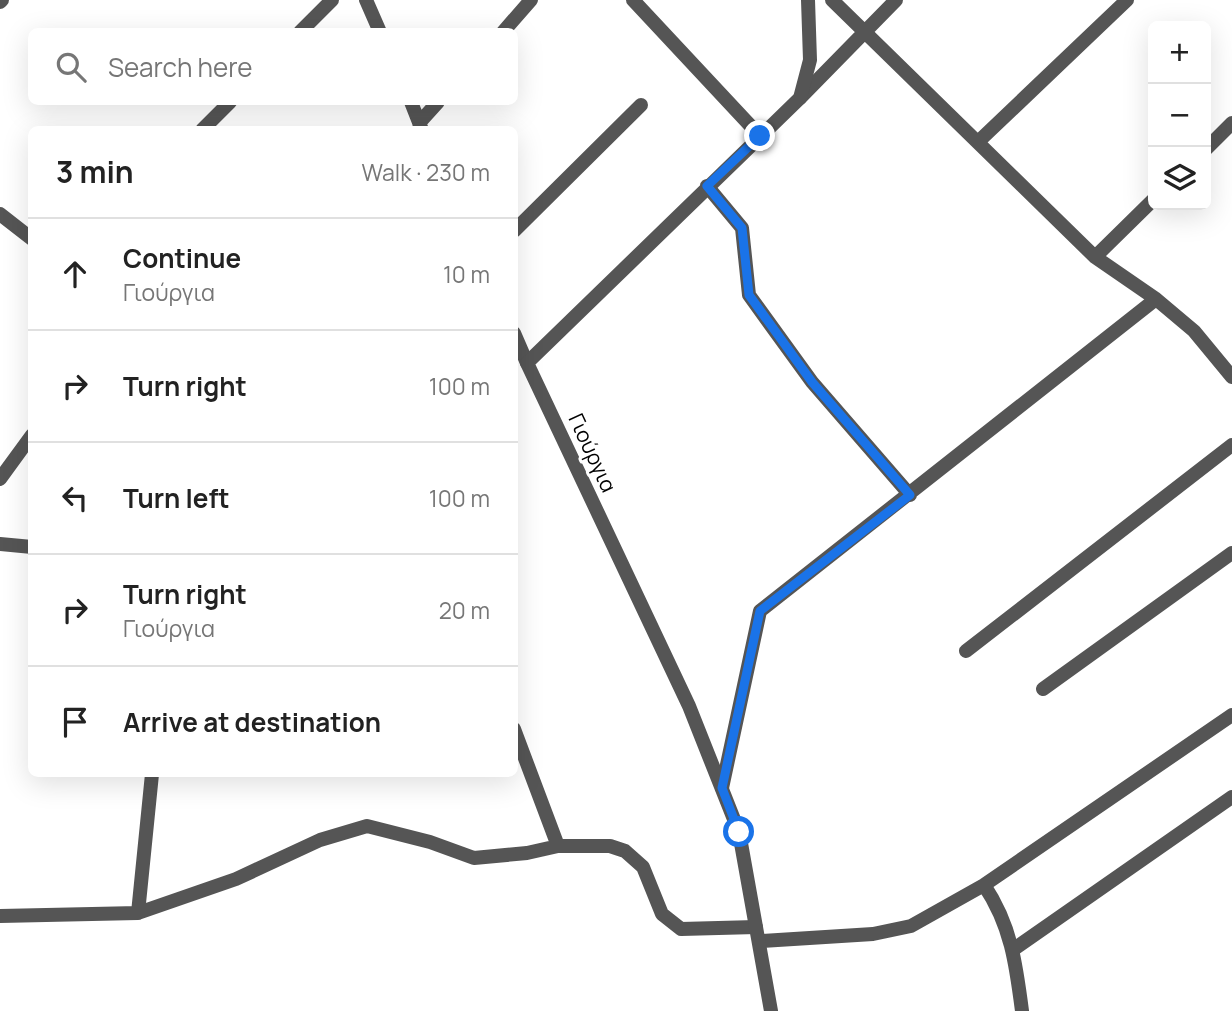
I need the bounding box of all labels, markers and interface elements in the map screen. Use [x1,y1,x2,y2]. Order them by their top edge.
map controls [1148,21,1211,210]
button: + [1148,21,1211,84]
search box [28,28,518,105]
icon: search [52,48,90,86]
text: Search here [108,49,253,85]
button: − [1148,84,1211,147]
route end [744,120,775,151]
button: layers [1148,147,1211,210]
text: 3 min [56,151,134,192]
text: Walk · 230 m [362,156,490,188]
text: Continue [123,240,241,276]
icon: ahead [56,255,94,293]
text: 10 m [443,258,490,290]
text: Γιούργια [123,276,215,308]
icon: right [56,367,94,405]
text: Turn right [123,368,247,404]
text: 100 m [429,370,490,402]
street label: Γιούργια [562,409,623,497]
icon: left [56,479,94,517]
text: Turn left [123,480,230,516]
text: 100 m [429,482,490,514]
text: Turn right [123,576,247,612]
icon: right [56,591,94,629]
text: 20 m [439,594,490,626]
text: Γιούργια [123,612,215,644]
icon: arrive [56,703,94,741]
text: Arrive at destination [123,704,381,740]
route start [723,816,754,847]

